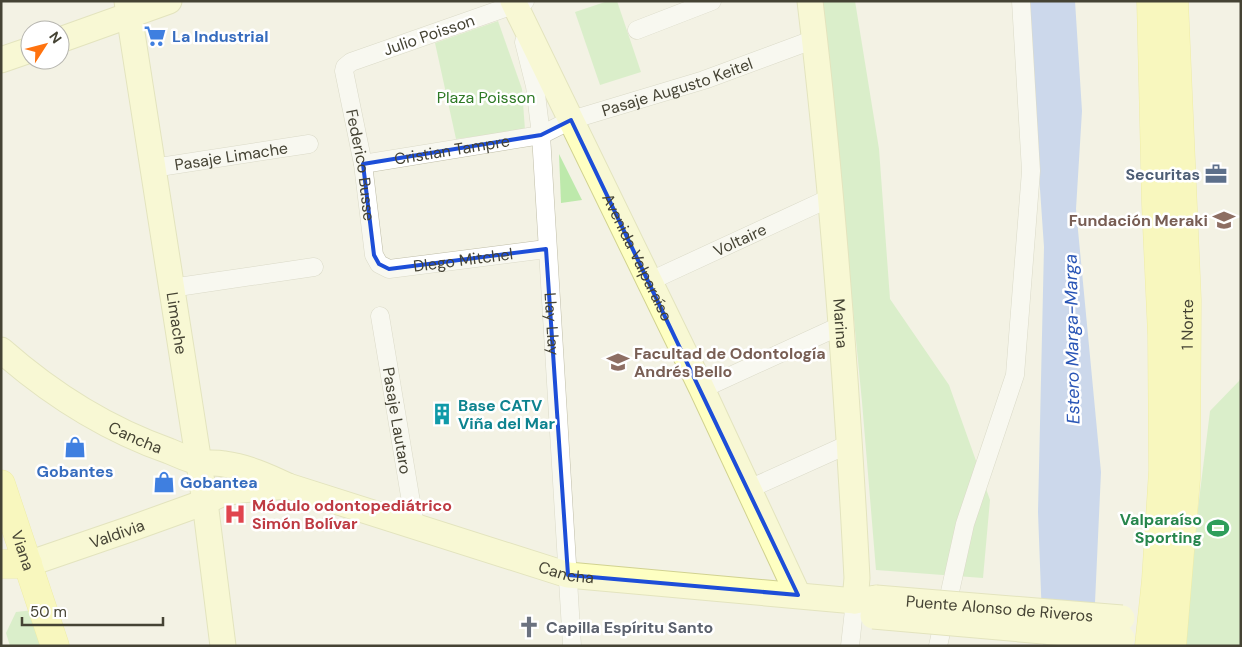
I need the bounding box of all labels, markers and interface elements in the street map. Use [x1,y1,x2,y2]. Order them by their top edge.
street label: Julio Poisson [381,10,477,60]
north arrow [20,20,70,70]
supermarket icon: La Industrial [142,23,168,49]
place label: La Industrial [172,26,268,47]
text: N [45,28,66,47]
street label: Pasaje Augusto Keitel [599,53,755,121]
park label: Plaza Poisson [437,87,535,108]
street label: Federico Busse [342,107,380,222]
street label: Cristian Tampre [393,130,511,169]
street label: Pasaje Limache [173,137,289,175]
office icon: Securitas [1203,161,1229,187]
place label: Securitas [1125,164,1200,185]
street label: Avenida Valparaíso [598,190,678,325]
school or university icon: Fundación Meraki [1211,207,1237,233]
place label: Fundación Meraki [1069,210,1208,231]
street label: Voltaire [710,218,770,261]
street label: DIego Mitchel [412,243,514,276]
water label: Estero Marga-Marga [1059,254,1085,424]
street label: Limache [162,291,192,356]
street label: Llay Llay [540,292,565,356]
street label: Marina [829,298,853,349]
street label: 1 Norte [1176,299,1198,350]
place label: Facultad de Odontología Andrés Bello [634,343,826,382]
school or university icon: Facultad de Odontología Andrés Bello [605,349,631,375]
street label: Pasaje Lautaro [378,366,417,476]
place label: Base CATV Viña del Mar [458,395,555,434]
building icon: Base CATV Viña del Mar [429,401,455,427]
street label: Cancha [105,416,165,458]
shop icon: Gobantes [62,434,88,460]
place label: Gobantes [37,461,113,482]
shop icon: Gobantea [151,469,177,495]
place label: Gobantea [180,472,258,493]
place label: Módulo odontopediátrico Simón Bolívar [252,495,452,534]
hospital icon: Módulo odontopediátrico Simón Bolívar [222,501,248,527]
place label: Valparaíso Sporting [1120,509,1202,548]
street label: Valdivia [87,514,147,553]
sports icon: Valparaíso Sporting [1205,515,1231,541]
street label: Viana [7,528,40,573]
street label: Cancha [536,556,595,588]
street label: Puente Alonso de Riveros [905,590,1094,626]
scale bar [22,594,164,626]
text: 50 m [30,602,67,622]
church icon: Capilla Espíritu Santo [516,614,542,640]
place label: Capilla Espíritu Santo [546,617,713,638]

